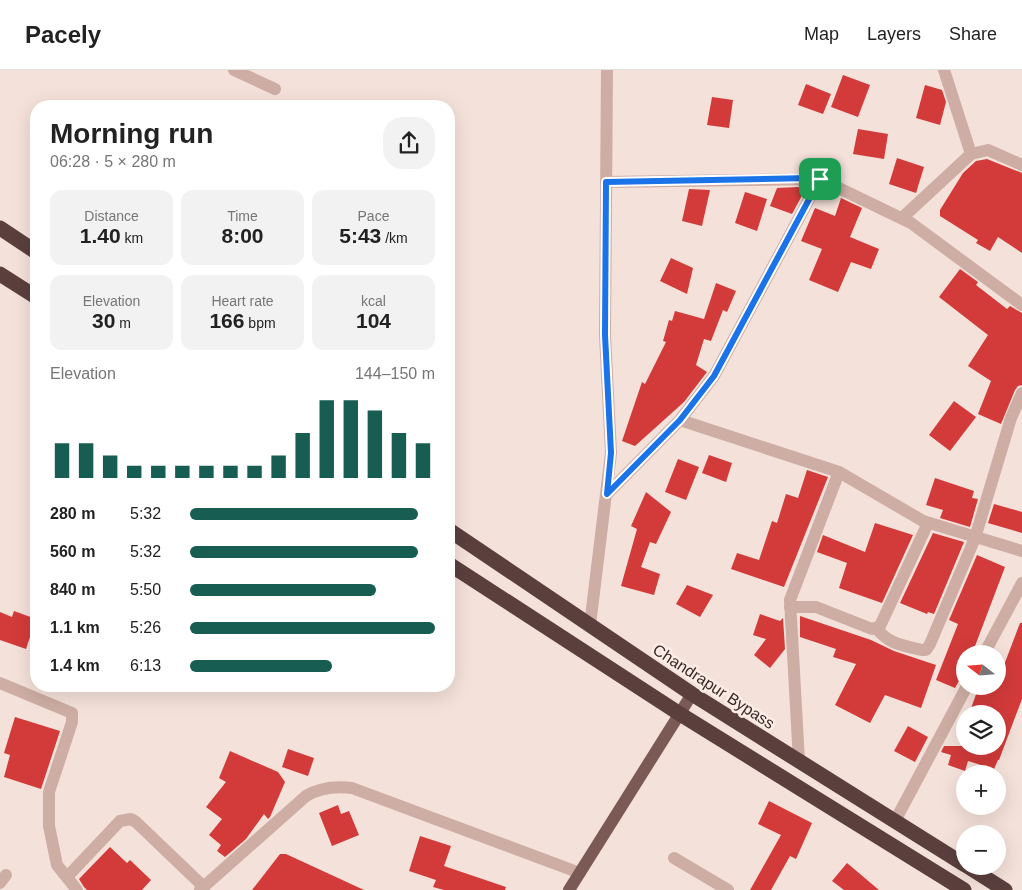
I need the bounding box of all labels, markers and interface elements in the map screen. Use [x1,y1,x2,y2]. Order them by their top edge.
text: Pacely [25,21,101,48]
text: Map [804,24,839,44]
text: Layers [867,24,921,44]
text: Share [949,24,997,44]
button: share [383,117,435,169]
text: Morning run [50,118,213,149]
text: 06:28 · 5 × 280 m [50,153,176,170]
pin [799,158,841,200]
icon: arrive [806,165,834,193]
text: Distance [84,208,139,224]
text: Time [227,208,258,224]
text: Pace [358,208,389,224]
text: 1.40 [80,224,121,247]
text: 8:00 [221,224,264,247]
text: 5:43 [339,224,381,247]
text: km [121,230,143,246]
text: /km [381,230,408,246]
text: Elevation [83,293,140,309]
text: Heart rate [211,293,274,309]
text: kcal [361,293,386,309]
text: 30 [92,309,115,332]
text: 166 [209,309,244,332]
text: 104 [356,309,391,332]
text: m [115,315,131,331]
text: bpm [244,315,276,331]
text: Elevation [50,365,116,382]
text: 144–150 m [355,365,435,382]
text: 280 m [50,505,95,522]
text: 5:32 [130,505,161,522]
text: 560 m [50,543,95,560]
text: 5:32 [130,543,161,560]
text: 840 m [50,581,95,598]
text: 5:50 [130,581,161,598]
text: 1.1 km [50,619,100,636]
text: 5:26 [130,619,161,636]
street label: Chandrapur Bypass [650,641,778,732]
north arrow [956,645,1006,695]
map controls [956,645,1006,875]
text: 1.4 km [50,657,100,674]
text: 6:13 [130,657,161,674]
button: layers [956,705,1006,755]
button: + [956,765,1006,815]
button: − [956,825,1006,875]

